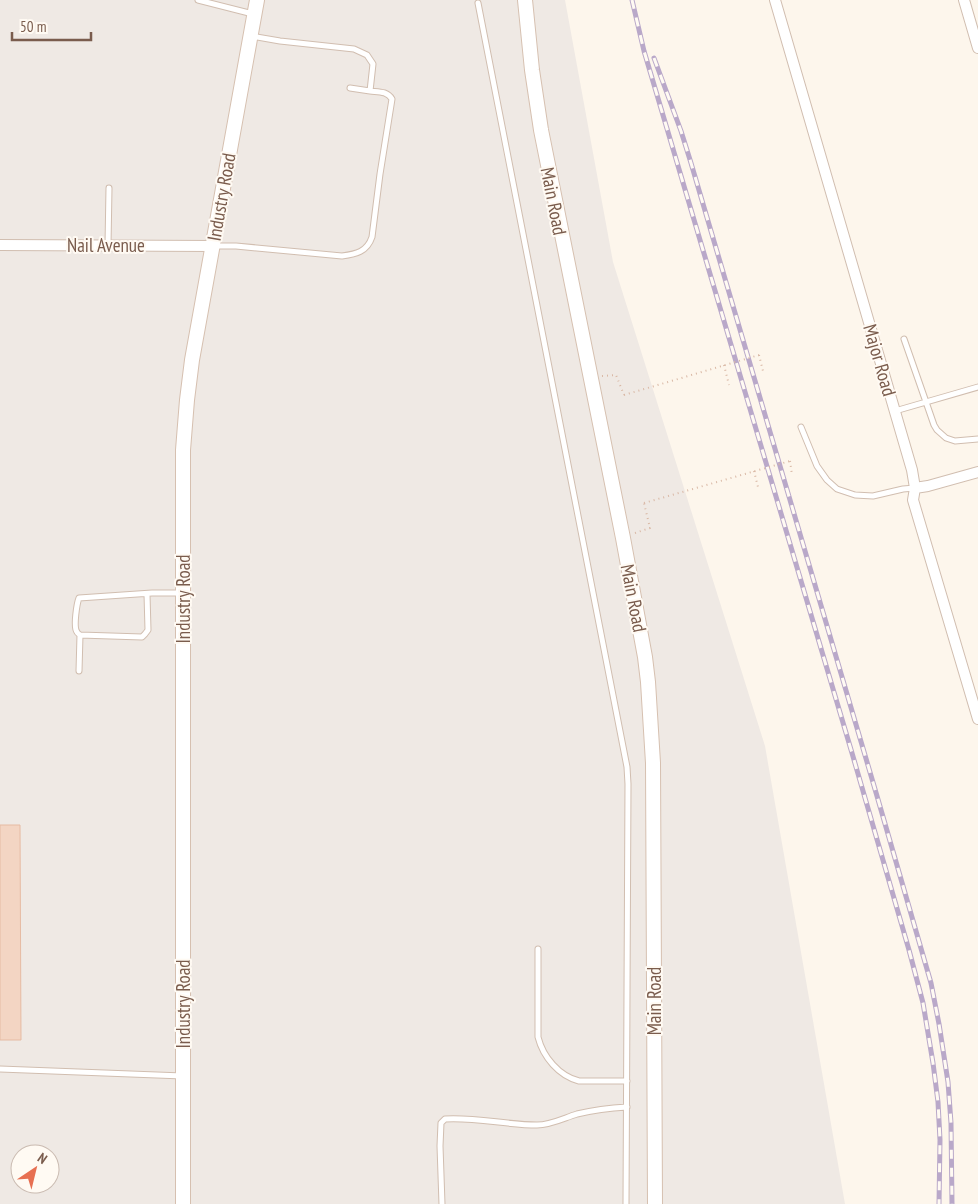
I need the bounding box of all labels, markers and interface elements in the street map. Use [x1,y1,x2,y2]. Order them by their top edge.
scale bar [12,10,91,42]
text: 50 m [20,17,46,36]
street label: Industry Road [201,151,241,243]
street label: Main Road [536,165,572,237]
street label: Nail Avenue [67,233,145,257]
street label: Major Road [858,321,902,399]
street label: Industry Road [171,554,195,644]
street label: Main Road [616,562,652,634]
street label: Industry Road [171,959,195,1049]
street label: Main Road [642,967,666,1035]
north arrow [10,1144,60,1194]
text: N [34,1149,51,1168]

